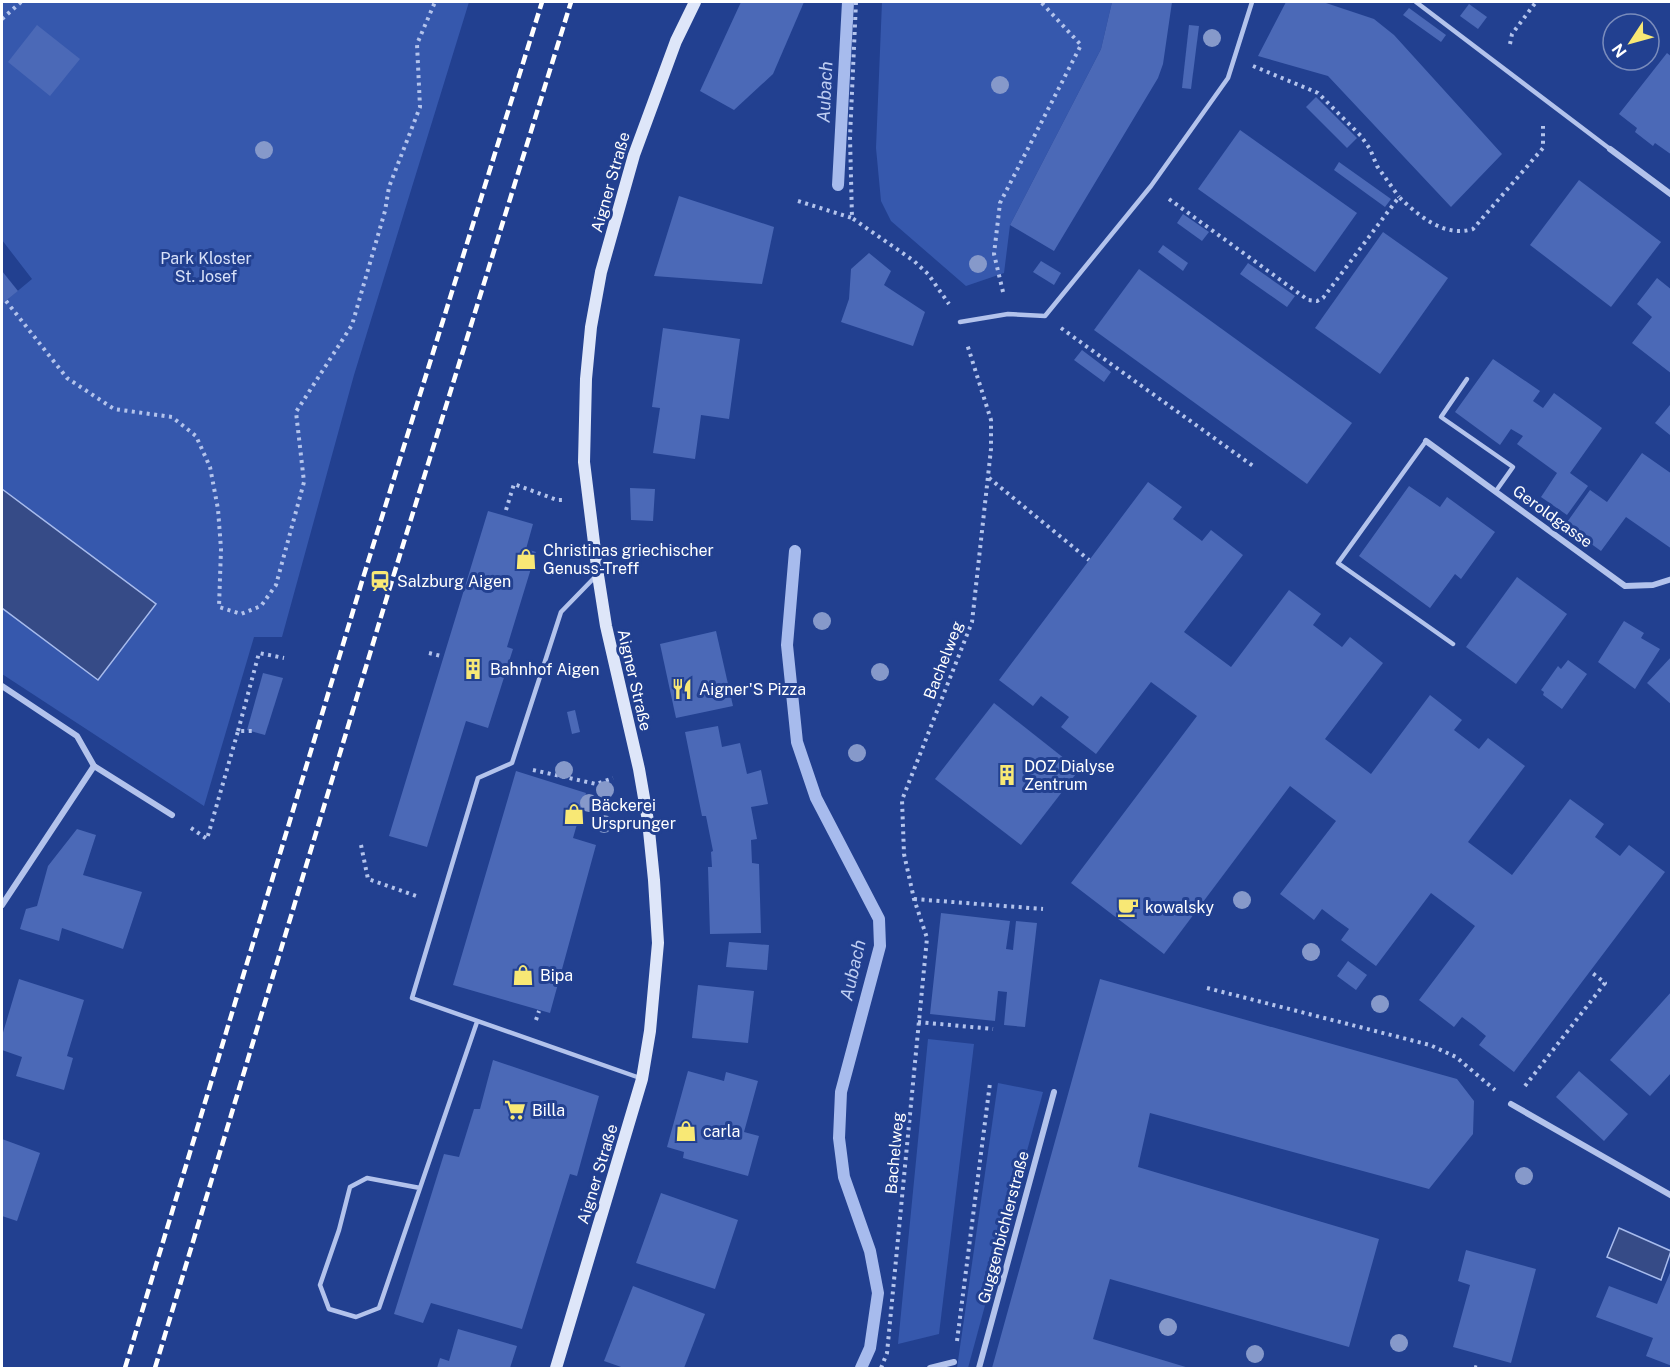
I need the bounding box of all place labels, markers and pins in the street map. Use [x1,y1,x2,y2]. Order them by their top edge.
place label: Christinas griechischer Genuss-Treff [543,541,714,578]
shop icon: Christinas griechischer Genuss-Treff [514,547,538,571]
station icon: Salzburg Aigen [368,569,392,593]
place label: Salzburg Aigen [397,572,511,591]
building icon: Bahnhof Aigen [461,657,485,681]
place label: Bahnhof Aigen [490,660,600,679]
restaurant icon: Aigner'S Pizza [670,677,694,701]
place label: Aigner'S Pizza [699,680,806,699]
place label: DOZ Dialyse Zentrum [1024,757,1115,794]
building icon: DOZ Dialyse Zentrum [995,763,1019,787]
place label: Bäckerei Ursprunger [591,796,676,833]
shop icon: Bäckerei Ursprunger [562,802,586,826]
cafe icon: kowalsky [1116,895,1140,919]
place label: kowalsky [1145,898,1215,917]
shop icon: Bipa [511,963,535,987]
place label: Bipa [540,966,573,985]
supermarket icon: Billa [503,1098,527,1122]
place label: Billa [532,1101,565,1120]
shop icon: carla [674,1119,698,1143]
place label: carla [703,1122,740,1141]

